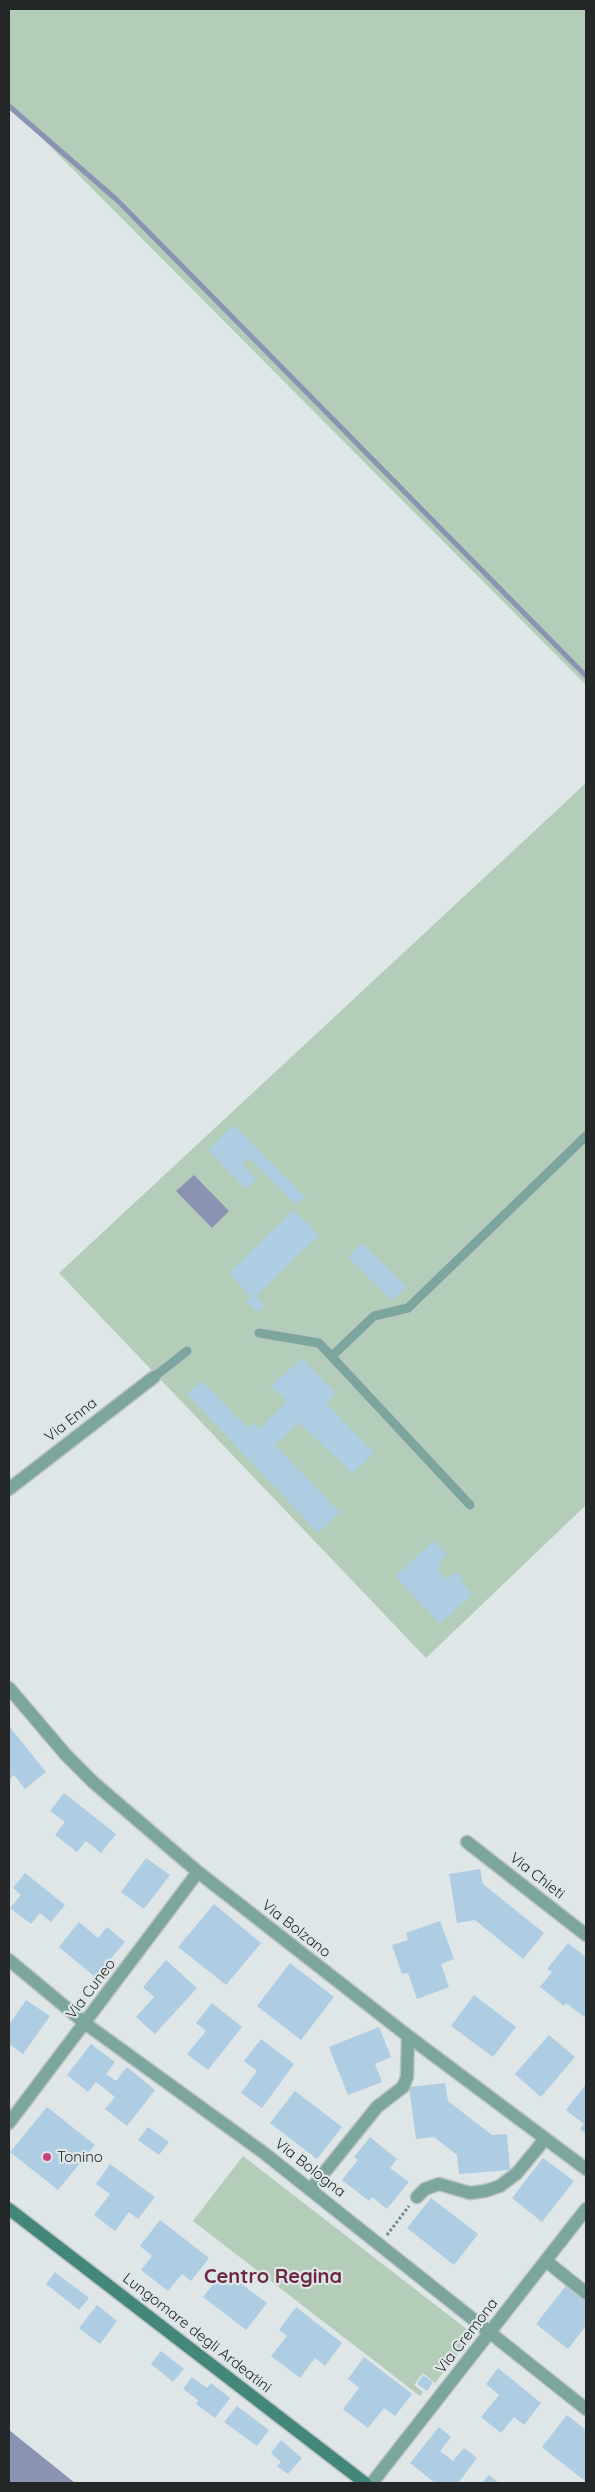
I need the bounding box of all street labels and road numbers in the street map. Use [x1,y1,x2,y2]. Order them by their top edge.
street label: Via Enna [41,1394,101,1446]
street label: Via Chieti [506,1849,568,1903]
street label: Via Bolzano [258,1896,334,1962]
street label: Via Cuneo [62,1955,120,2023]
street label: Via Bologna [271,2135,349,2201]
street label: Lungomare degli Ardeatini [119,2269,275,2397]
street label: Via Cremona [432,2295,502,2377]

